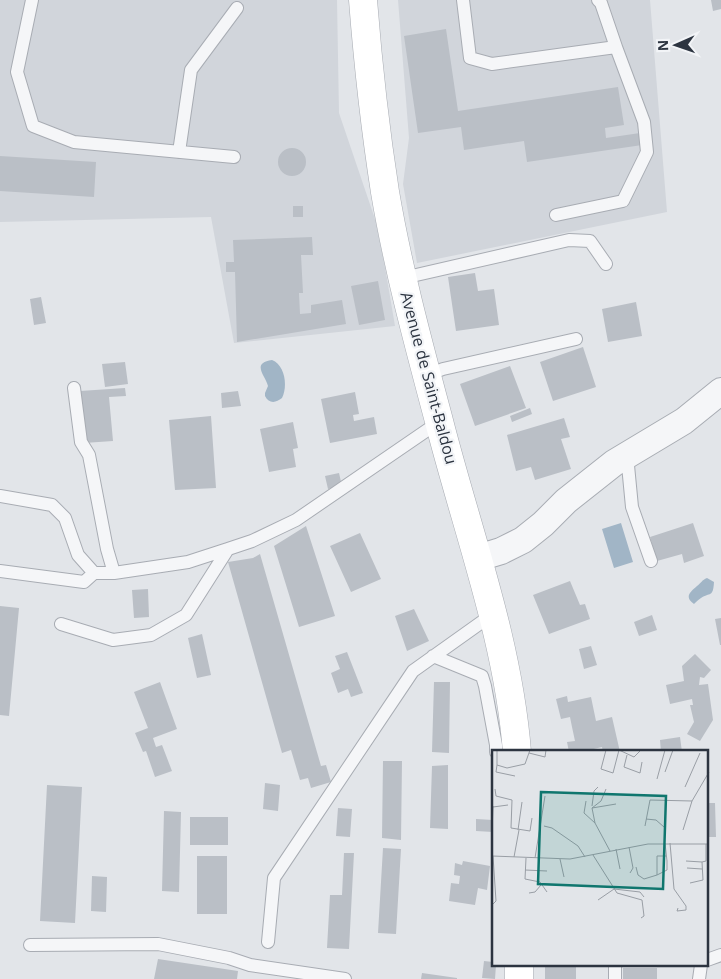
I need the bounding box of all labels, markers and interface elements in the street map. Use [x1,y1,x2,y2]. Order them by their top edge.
north arrow [651,20,701,70]
text: N [653,39,672,51]
street label: Avenue de Saint-Baldou [395,289,463,467]
inset map [492,750,708,966]

